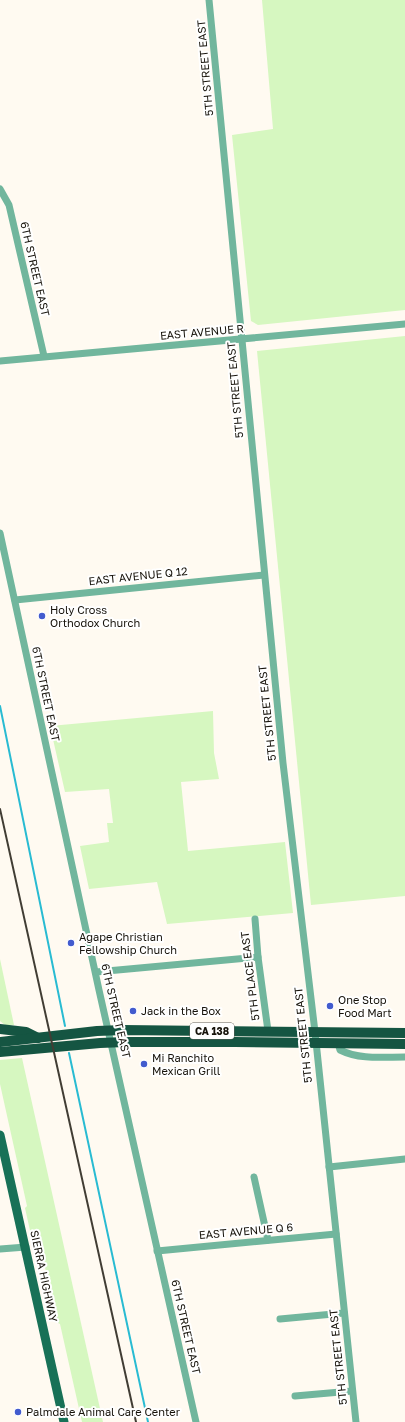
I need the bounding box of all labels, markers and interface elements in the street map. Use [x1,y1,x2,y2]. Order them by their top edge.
street label: 5TH STREET EAST [194,19,215,117]
street label: 6TH STREET EAST [18,220,53,318]
street label: EAST AVENUE R [159,321,244,342]
street label: 5TH STREET EAST [224,341,245,439]
street label: EAST AVENUE Q 12 [88,564,188,587]
place label: Holy Cross Orthodox Church [50,603,140,629]
marker: Holy Cross Orthodox Church [37,611,47,621]
street label: 6TH STREET EAST [30,645,63,743]
street label: 5TH STREET EAST [255,664,278,762]
place label: Agape Christian Fellowship Church [79,930,177,956]
street label: 5TH PLACE EAST [238,930,261,1021]
marker: Agape Christian Fellowship Church [66,938,76,948]
street label: 6TH STREET EAST [99,962,134,1060]
street label: 5TH STREET EAST [291,986,314,1084]
place label: One Stop Food Mart [338,993,392,1019]
marker: One Stop Food Mart [325,1001,335,1011]
place label: Jack in the Box [141,1004,221,1017]
marker: Jack in the Box [128,1006,138,1016]
road number: CA 138 [190,1023,234,1039]
place label: Mi Ranchito Mexican Grill [152,1051,221,1077]
marker: Mi Ranchito Mexican Grill [139,1059,149,1069]
street label: EAST AVENUE Q 6 [198,1220,294,1241]
street label: SIERRA HIGHWAY [28,1229,61,1323]
street label: 6TH STREET EAST [169,1278,204,1376]
street label: 5TH STREET EAST [326,1308,349,1406]
place label: Palmdale Animal Care Center [26,1405,181,1418]
marker: Palmdale Animal Care Center [13,1407,23,1417]

